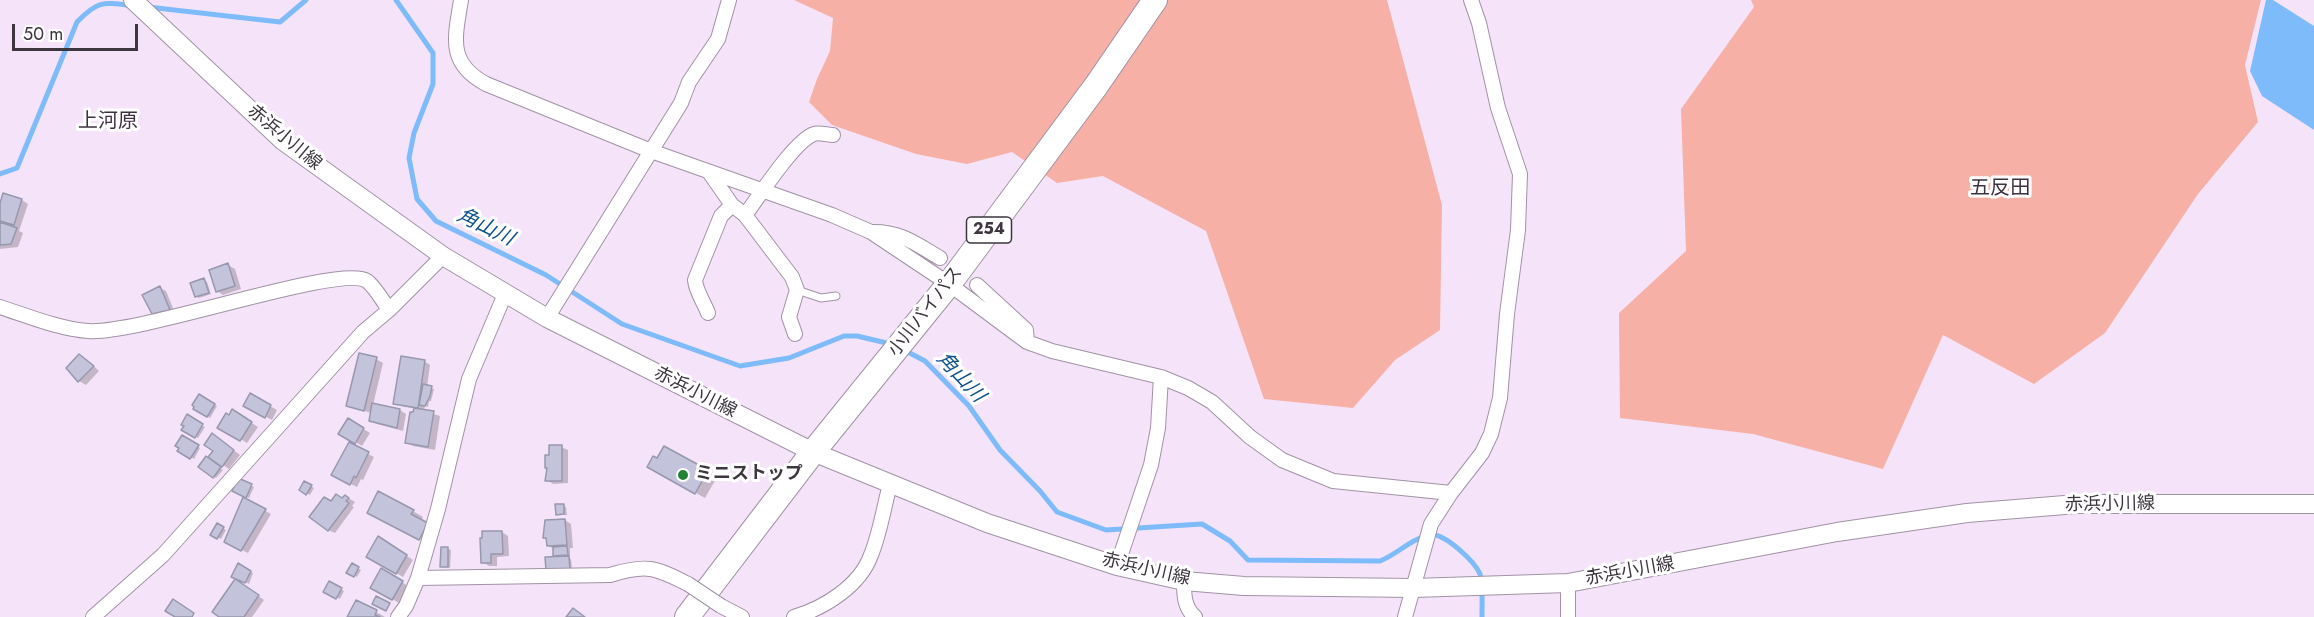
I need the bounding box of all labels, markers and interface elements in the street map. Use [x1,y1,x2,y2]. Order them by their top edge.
scale bar [15,12,141,50]
text: 50 m [23,21,63,47]
street label: 赤浜小川線 [243,101,325,175]
district label: 上河原 [78,110,138,134]
district label: 五反田 [1970,177,2030,201]
water label: 角山川 [453,204,517,252]
road number: 254 [966,217,1012,243]
street label: 小川バイパス [884,263,968,361]
water label: 角山川 [931,348,989,408]
street label: 赤浜小川線 [650,363,740,423]
place label: ミニストップ [695,464,803,486]
marker: ミニストップ [676,468,690,482]
street label: 赤浜小川線 [2065,493,2155,517]
street label: 赤浜小川線 [1100,549,1192,591]
street label: 赤浜小川線 [1584,554,1676,590]

